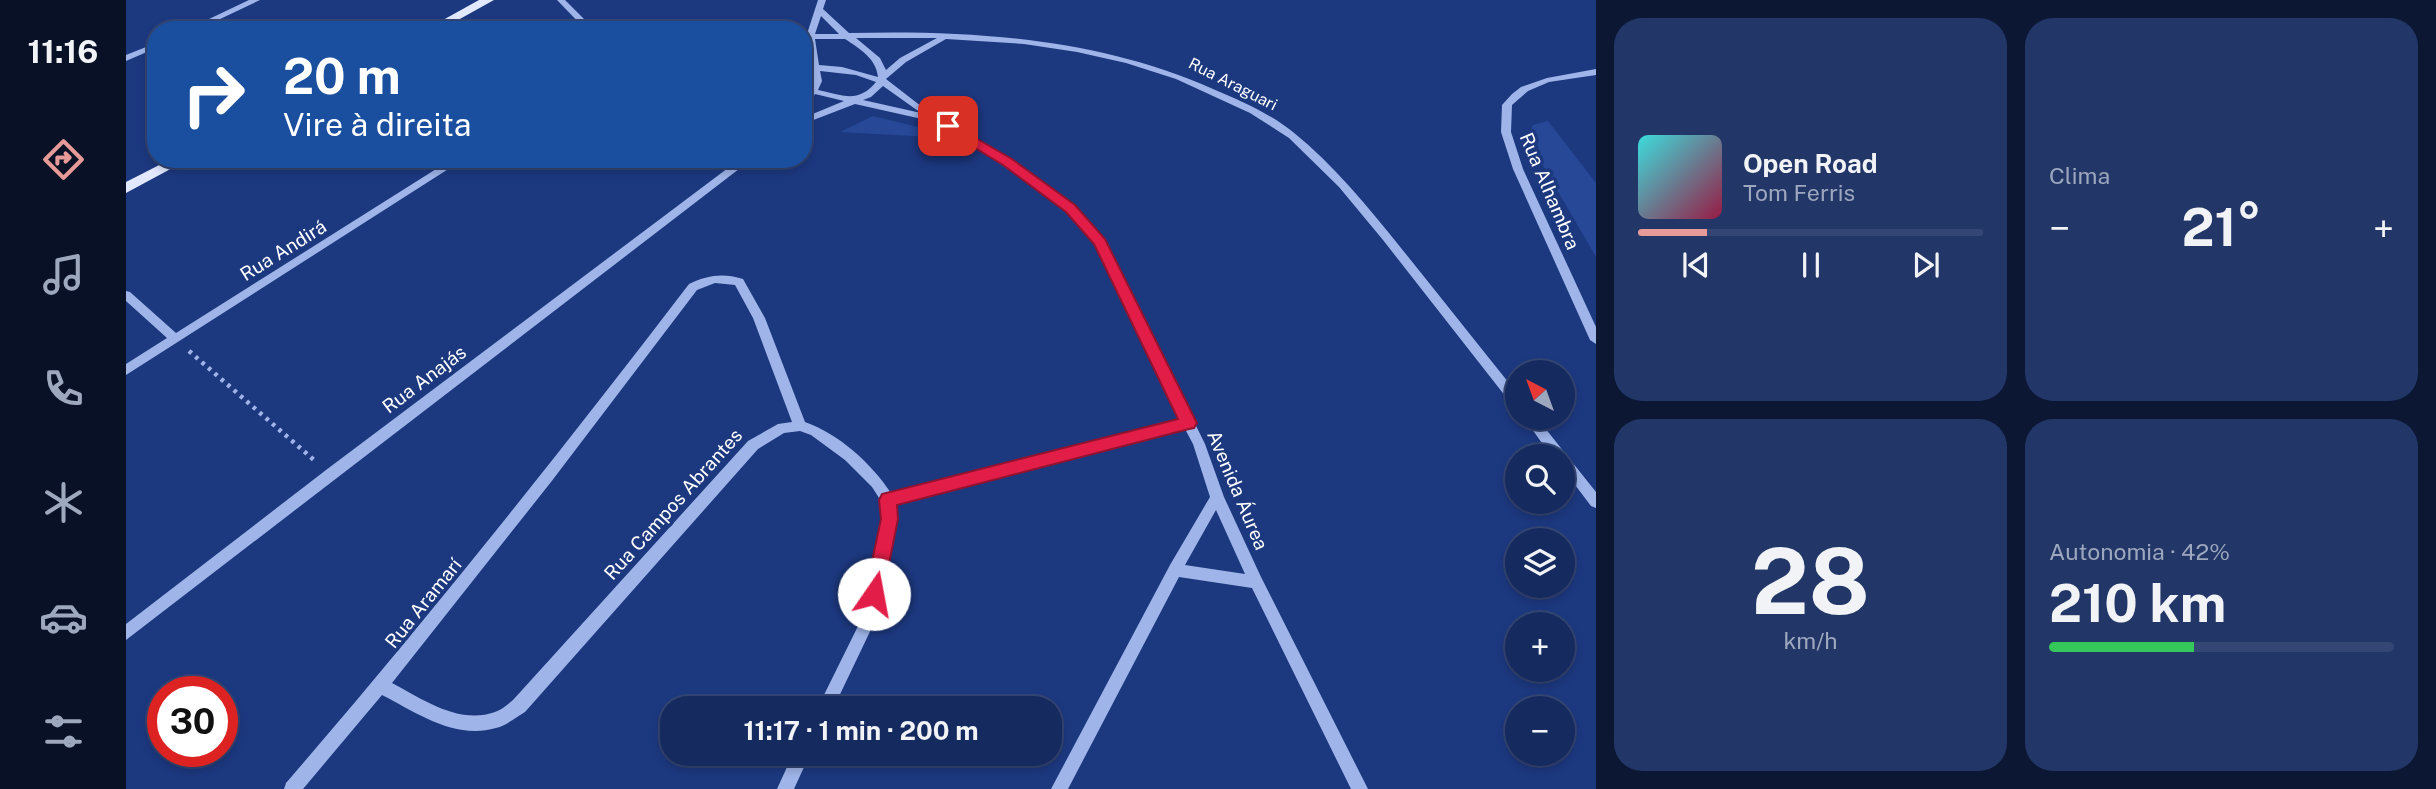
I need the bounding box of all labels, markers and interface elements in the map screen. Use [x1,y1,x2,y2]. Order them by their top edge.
text: 11:16 [28,33,98,70]
text: 20 m [283,47,401,105]
icon: right [168,49,259,140]
street label: Rua Araguari [1185,54,1281,114]
pin [918,96,978,156]
text: Vire à direita [283,106,471,143]
icon: arrive [929,107,967,145]
street label: Rua Alhambra [1515,129,1585,253]
icon: directions [39,135,88,184]
text: Open Road [1743,148,1878,179]
text: Clima [2049,162,2110,189]
text: Tom Ferris [1743,179,1855,206]
text: 21° [2182,197,2261,258]
text: − [2049,206,2070,251]
text: + [2373,206,2394,251]
street label: Rua Andirá [236,215,330,285]
icon: previous [1677,246,1715,284]
icon: pause [1792,246,1830,284]
icon: next [1907,246,1945,284]
icon: music [39,250,88,299]
street label: Rua Anajás [378,340,470,418]
north arrow [1505,360,1575,430]
map controls [1505,360,1575,766]
icon: phone [39,364,88,413]
street label: Rua Campos Abrantes [599,424,747,584]
street label: Avenida Áurea [1203,427,1273,553]
button: search [1505,444,1575,514]
icon: climate [39,478,88,527]
button: layers [1505,528,1575,598]
text: 28 [1751,528,1870,634]
text: Autonomia · 42% [2049,538,2230,565]
street label: Rua Aramarí [380,553,466,652]
position arrow [837,557,911,631]
text: 210 km [2049,573,2226,634]
icon: car [39,593,88,642]
button: + [1505,612,1575,682]
text: km/h [1783,627,1838,654]
speed limit sign: 30 [147,676,238,767]
button: − [1505,696,1575,766]
icon: filters [39,707,88,756]
text: 11:17 · 1 min · 200 m [743,715,979,746]

